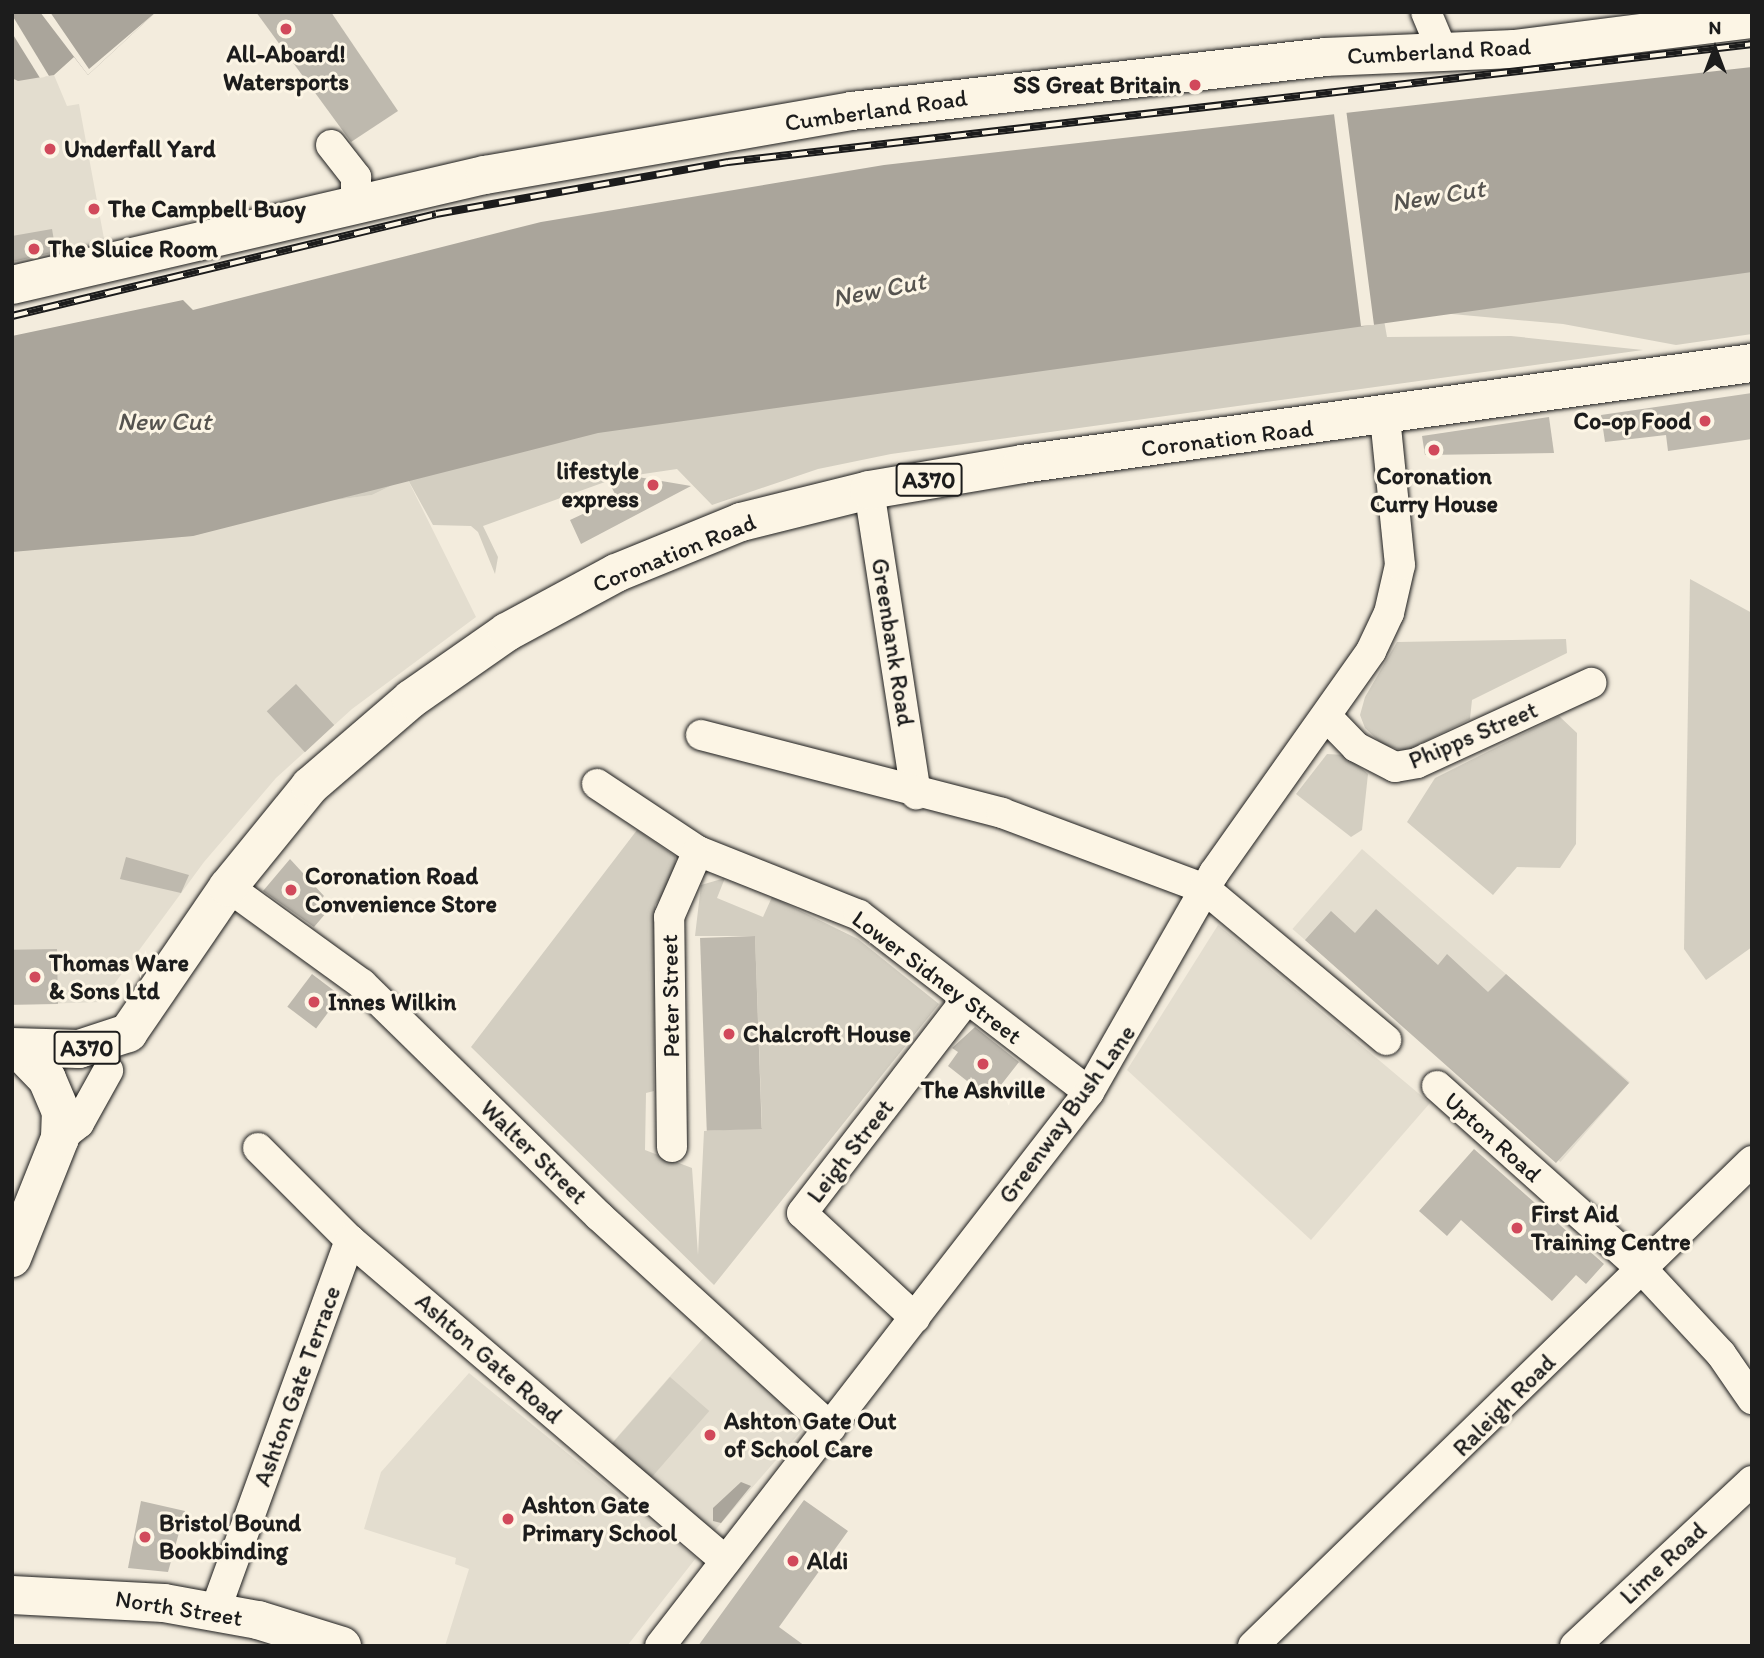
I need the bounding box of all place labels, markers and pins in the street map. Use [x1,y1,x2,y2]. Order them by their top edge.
marker: All-Aboard! Watersports [278,21,294,37]
place label: All-Aboard! Watersports [223,40,349,96]
place label: SS Great Britain [1013,71,1181,99]
marker: SS Great Britain [1187,77,1203,93]
place label: Underfall Yard [64,135,214,163]
marker: Underfall Yard [42,141,58,157]
place label: The Campbell Buoy [108,195,306,223]
marker: The Campbell Buoy [86,201,102,217]
place label: The Sluice Room [48,235,218,263]
marker: The Sluice Room [26,241,42,257]
place label: Co-op Food [1574,407,1691,435]
marker: Co-op Food [1697,413,1713,429]
marker: Coronation Curry House [1426,442,1442,458]
place label: lifestyle express [556,457,639,513]
place label: Coronation Curry House [1370,462,1498,518]
marker: lifestyle express [645,477,661,493]
place label: Coronation Road Convenience Store [305,862,496,918]
marker: Coronation Road Convenience Store [283,882,299,898]
place label: Thomas Ware & Sons Ltd [49,949,188,1005]
marker: Thomas Ware & Sons Ltd [27,969,43,985]
place label: Innes Wilkin [328,988,456,1016]
marker: Innes Wilkin [306,994,322,1010]
place label: Chalcroft House [743,1020,911,1048]
marker: Chalcroft House [721,1026,737,1042]
marker: The Ashville [975,1056,991,1072]
place label: The Ashville [921,1076,1045,1104]
place label: First Aid Training Centre [1531,1200,1691,1256]
marker: First Aid Training Centre [1509,1220,1525,1236]
place label: Ashton Gate Out of School Care [724,1407,897,1463]
marker: Ashton Gate Out of School Care [702,1427,718,1443]
place label: Ashton Gate Primary School [522,1491,677,1547]
place label: Bristol Bound Bookbinding [159,1509,302,1565]
marker: Ashton Gate Primary School [500,1511,516,1527]
marker: Bristol Bound Bookbinding [137,1529,153,1545]
place label: Aldi [807,1547,848,1575]
marker: Aldi [785,1553,801,1569]

